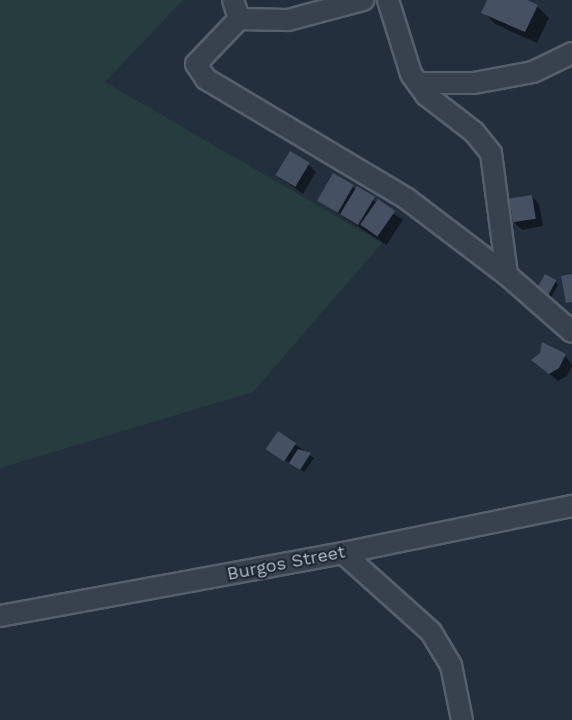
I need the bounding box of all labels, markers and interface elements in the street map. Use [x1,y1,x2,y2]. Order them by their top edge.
street label: Burgos Street [225,541,347,585]

